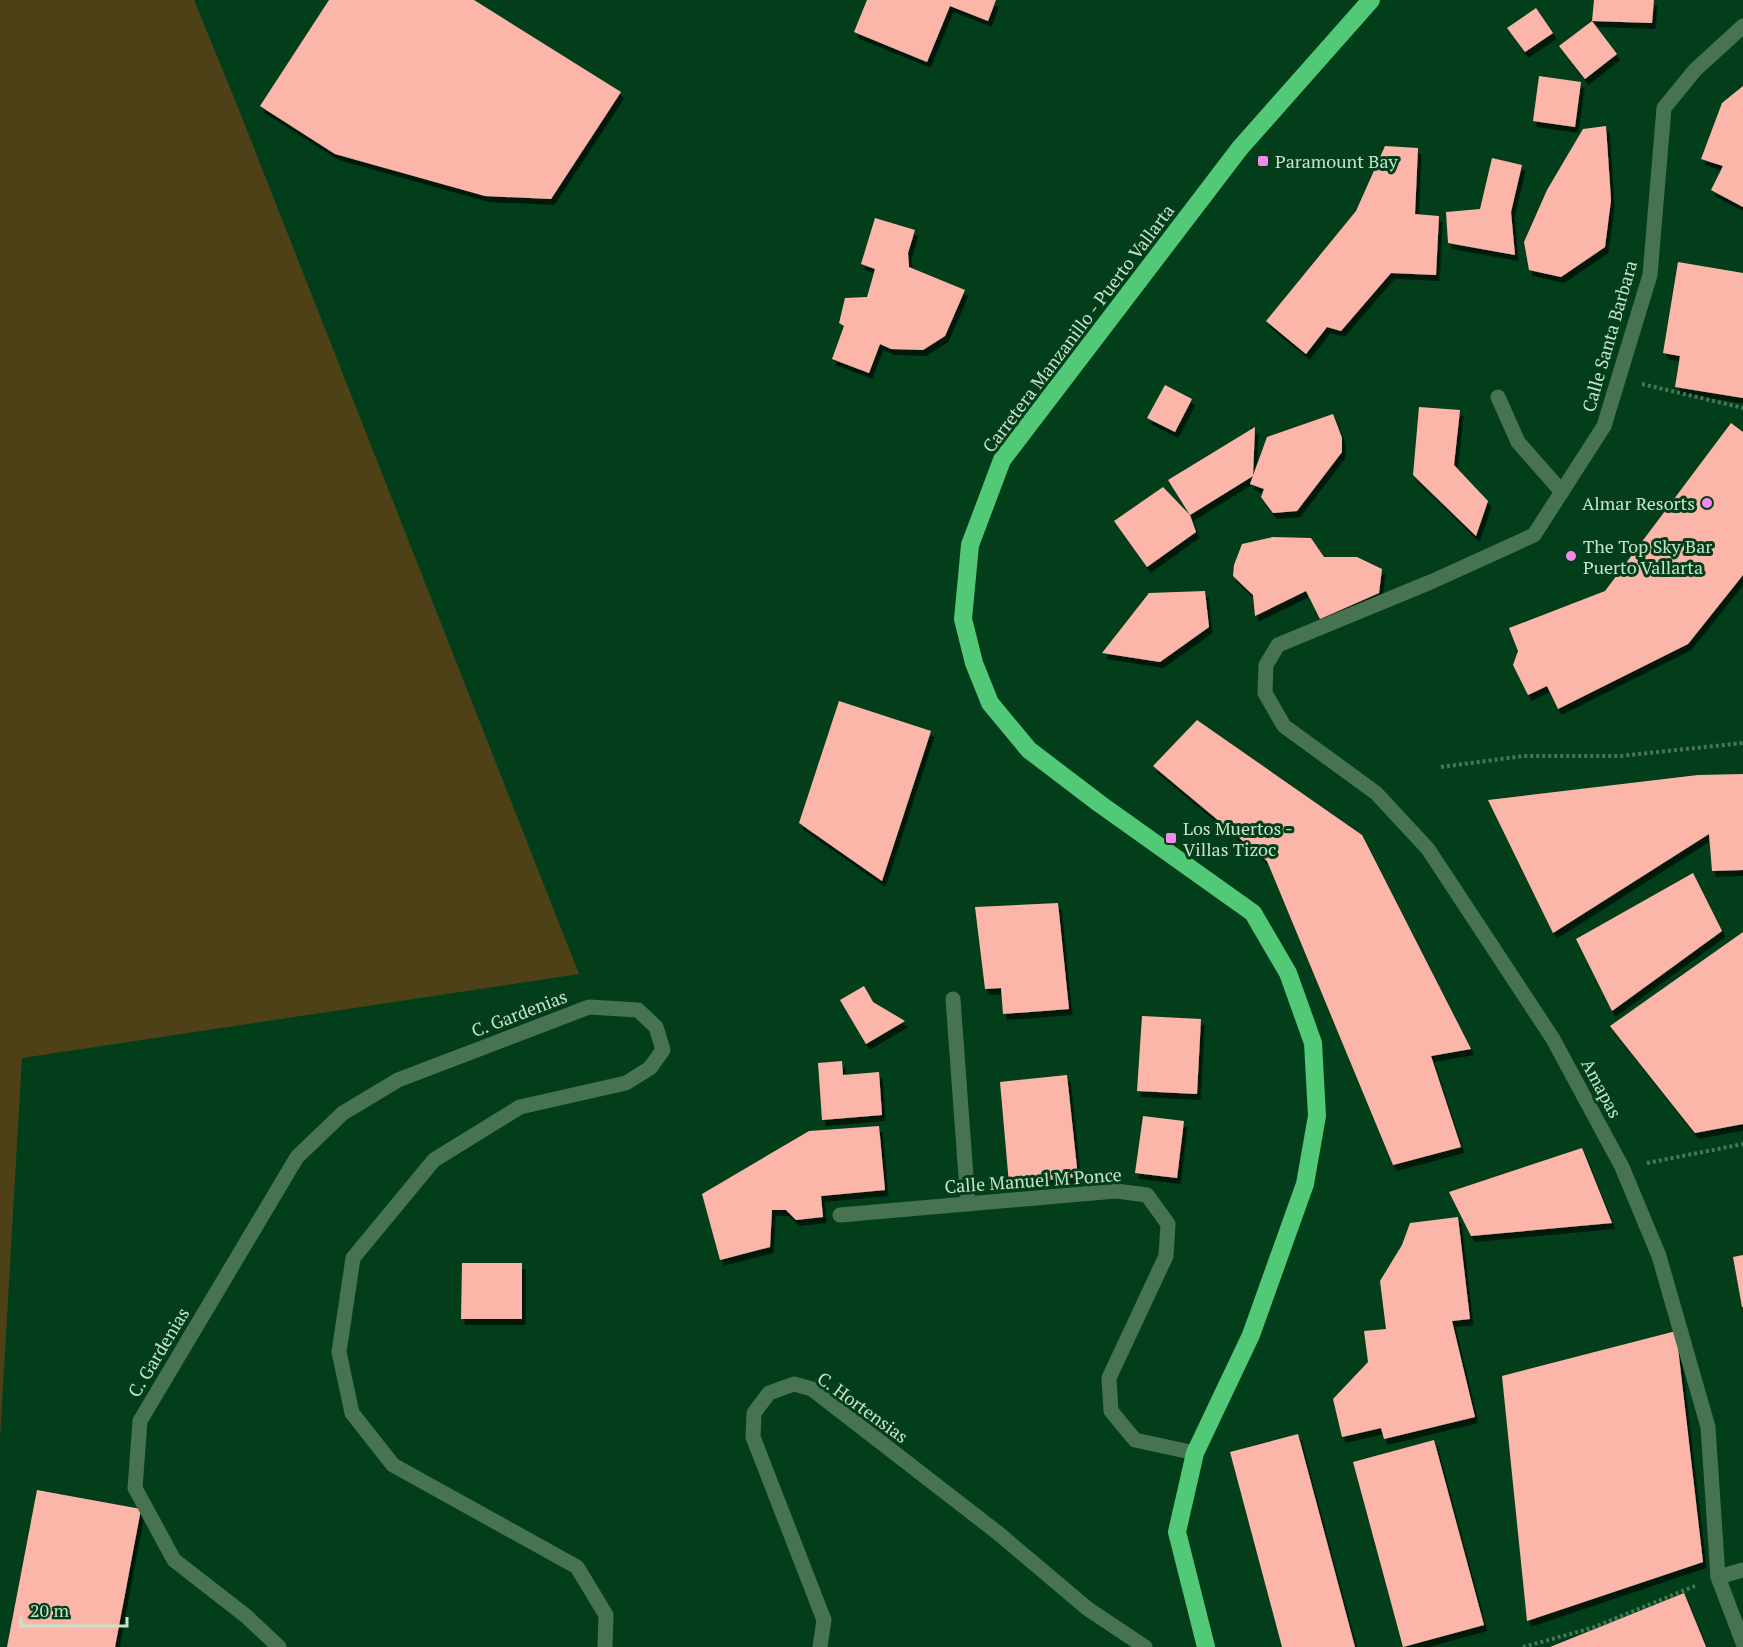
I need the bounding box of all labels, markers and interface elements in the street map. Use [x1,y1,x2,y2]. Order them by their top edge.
place label: Paramount Bay [1275,149,1399,173]
marker: Paramount Bay [1256,154,1270,168]
street label: Carretera Manzanillo - Puerto Vallarta [977,199,1179,457]
street label: Calle Santa Barbara [1576,257,1642,415]
place label: Almar Resorts [1582,491,1695,515]
marker: Almar Resorts [1700,496,1714,510]
place label: The Top Sky Bar Puerto Vallarta [1583,534,1712,579]
marker: The Top Sky Bar Puerto Vallarta [1564,549,1578,563]
place label: Los Muertos - Villas Tizoc [1183,816,1293,861]
marker: Los Muertos - Villas Tizoc [1164,831,1178,845]
street label: C. Gardenias [468,984,570,1042]
street label: Amapas [1576,1054,1628,1122]
street label: Calle Manuel M Ponce [944,1162,1122,1198]
street label: C. Gardenias [122,1303,194,1401]
street label: C. Hortensias [813,1366,913,1448]
scale bar [21,1590,128,1628]
text: 20 m [30,1598,70,1622]

